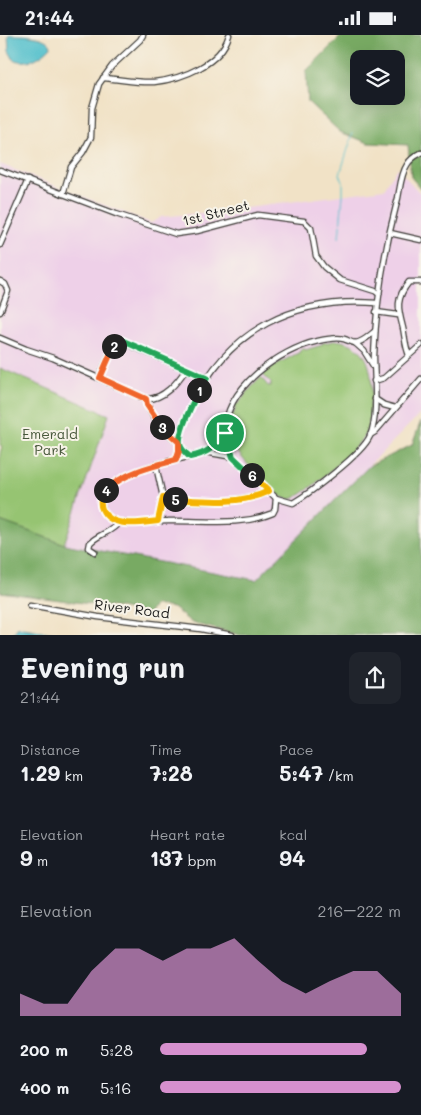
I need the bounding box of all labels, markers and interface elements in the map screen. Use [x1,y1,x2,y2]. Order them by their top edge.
text: 21:44 [25,5,74,30]
map controls [350,50,405,105]
button: layers [350,50,405,105]
street label: 1st Street [180,195,251,230]
pin: 2 [102,333,126,359]
text: 2 [111,337,118,356]
pin: 1 [186,377,212,403]
text: 1 [196,381,203,400]
pin [204,412,246,454]
pin: 3 [150,415,174,439]
text: 3 [158,418,167,437]
icon: arrive [211,419,239,447]
park label: Emerald Park [22,424,78,459]
pin: 6 [240,463,264,487]
text: 6 [248,466,257,485]
pin: 4 [94,477,118,503]
text: 4 [102,481,111,500]
pin: 5 [162,487,188,511]
text: 5 [171,490,180,509]
street label: River Road [93,594,171,623]
text: Evening run [20,649,185,685]
button: share [349,652,401,704]
text: 21:44 [20,686,60,707]
text: Distance [20,740,80,759]
text: Time [150,740,182,759]
text: Pace [279,740,314,759]
text: 1.29 [20,759,60,786]
text: 7:28 [150,759,193,786]
text: 5:47 [279,759,323,786]
text: km [60,766,83,785]
text: /km [323,766,354,785]
text: Elevation [20,825,83,844]
text: Heart rate [150,825,225,844]
text: kcal [279,825,307,844]
text: 9 [20,844,33,871]
text: 137 [150,844,183,871]
text: 94 [279,844,305,871]
text: m [33,851,48,870]
text: bpm [183,851,216,870]
text: Elevation [20,900,92,921]
text: 216–222 m [318,900,401,921]
text: 200 m [20,1039,68,1060]
text: 5:28 [100,1039,133,1060]
text: 400 m [20,1077,69,1098]
text: 5:16 [100,1077,131,1098]

